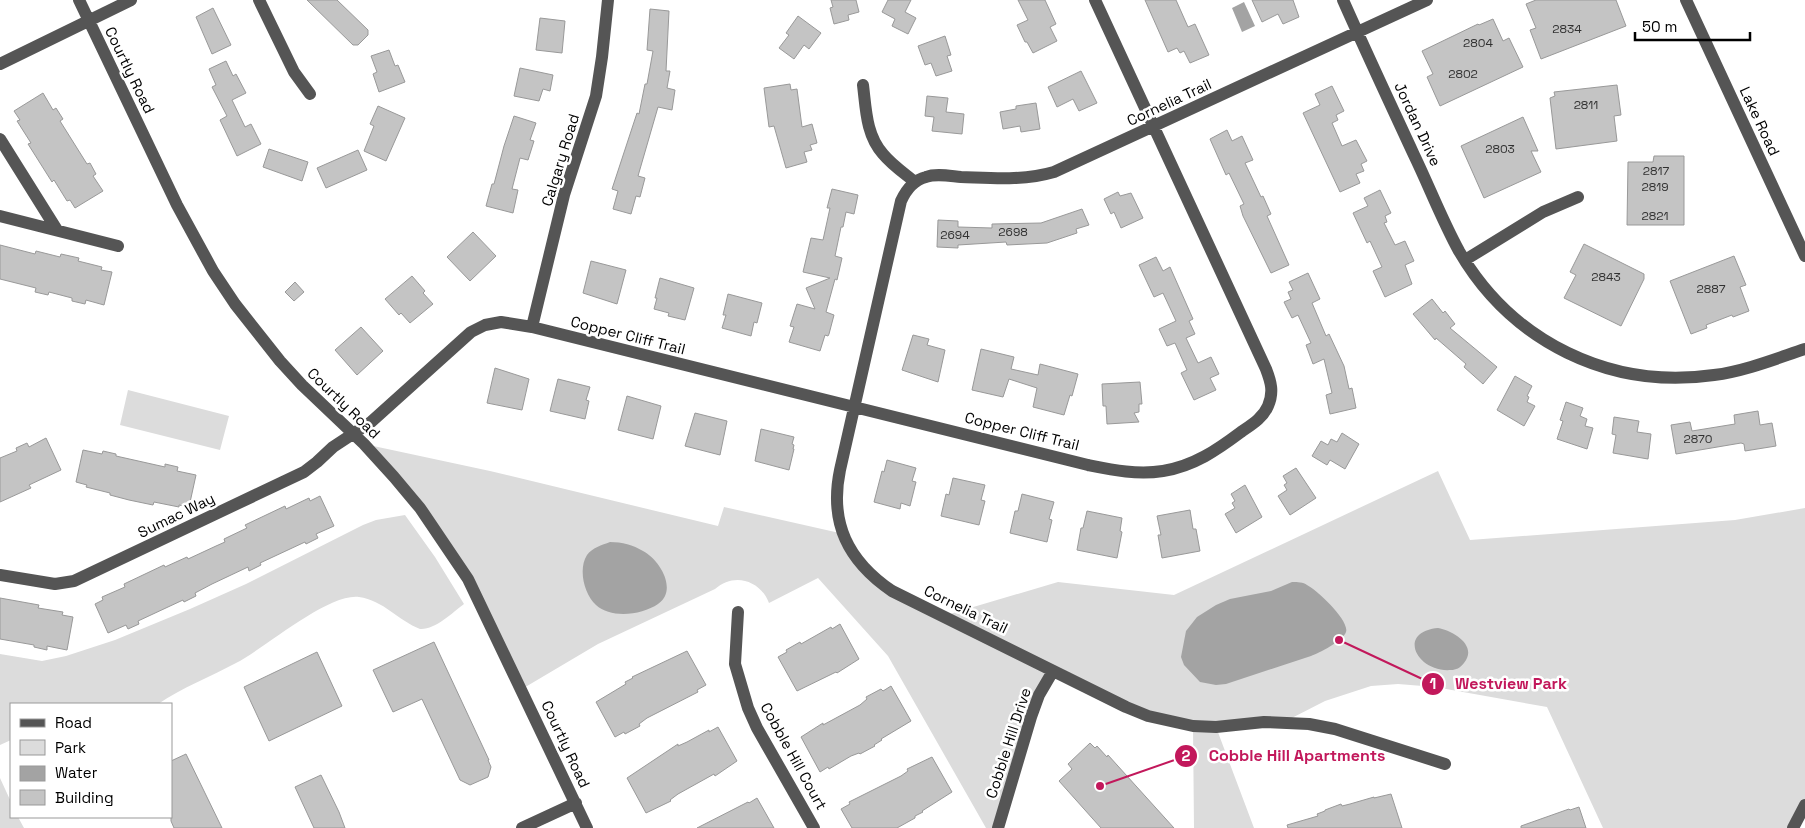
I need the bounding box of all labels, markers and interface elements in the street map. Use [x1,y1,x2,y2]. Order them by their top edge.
scale bar [1635,10,1750,42]
text: 50 m [1642,17,1677,36]
house number: 2834 [1552,21,1582,37]
street label: Courtly Road [101,24,159,116]
house number: 2804 [1463,35,1493,51]
house number: 2802 [1448,66,1478,82]
street label: Cornelia Trail [1124,74,1214,130]
street label: Jordan Drive [1390,79,1446,169]
street label: Lake Road [1736,83,1784,159]
house number: 2811 [1574,97,1598,113]
street label: Calgary Road [537,111,583,209]
house number: 2803 [1485,141,1515,157]
house number: 2817 [1643,163,1669,179]
house number: 2819 [1641,179,1669,195]
house number: 2821 [1642,208,1668,224]
house number: 2698 [998,224,1028,240]
house number: 2694 [940,227,970,243]
house number: 2843 [1591,269,1621,285]
house number: 2887 [1697,281,1726,297]
street label: Copper Cliff Trail [569,312,687,358]
street label: Courtly Road [304,363,384,443]
street label: Copper Cliff Trail [963,408,1081,454]
house number: 2870 [1684,431,1712,447]
street label: Sumac Way [135,488,217,542]
street label: Cornelia Trail [921,580,1011,638]
callout: Westview Park [1420,668,1577,699]
text: Westview Park [1455,673,1567,694]
text: 1 [1430,674,1436,693]
street label: Cobble Hill Drive [981,685,1035,801]
street label: Courtly Road [537,697,595,791]
street label: Cobble Hill Court [757,699,831,813]
legend [10,703,172,818]
text: Road [55,713,92,732]
text: Park [55,738,86,757]
callout: Cobble Hill Apartments [1173,740,1395,771]
text: Cobble Hill Apartments [1209,745,1385,766]
text: 2 [1182,746,1191,765]
text: Water [55,763,98,782]
text: Building [55,788,114,807]

